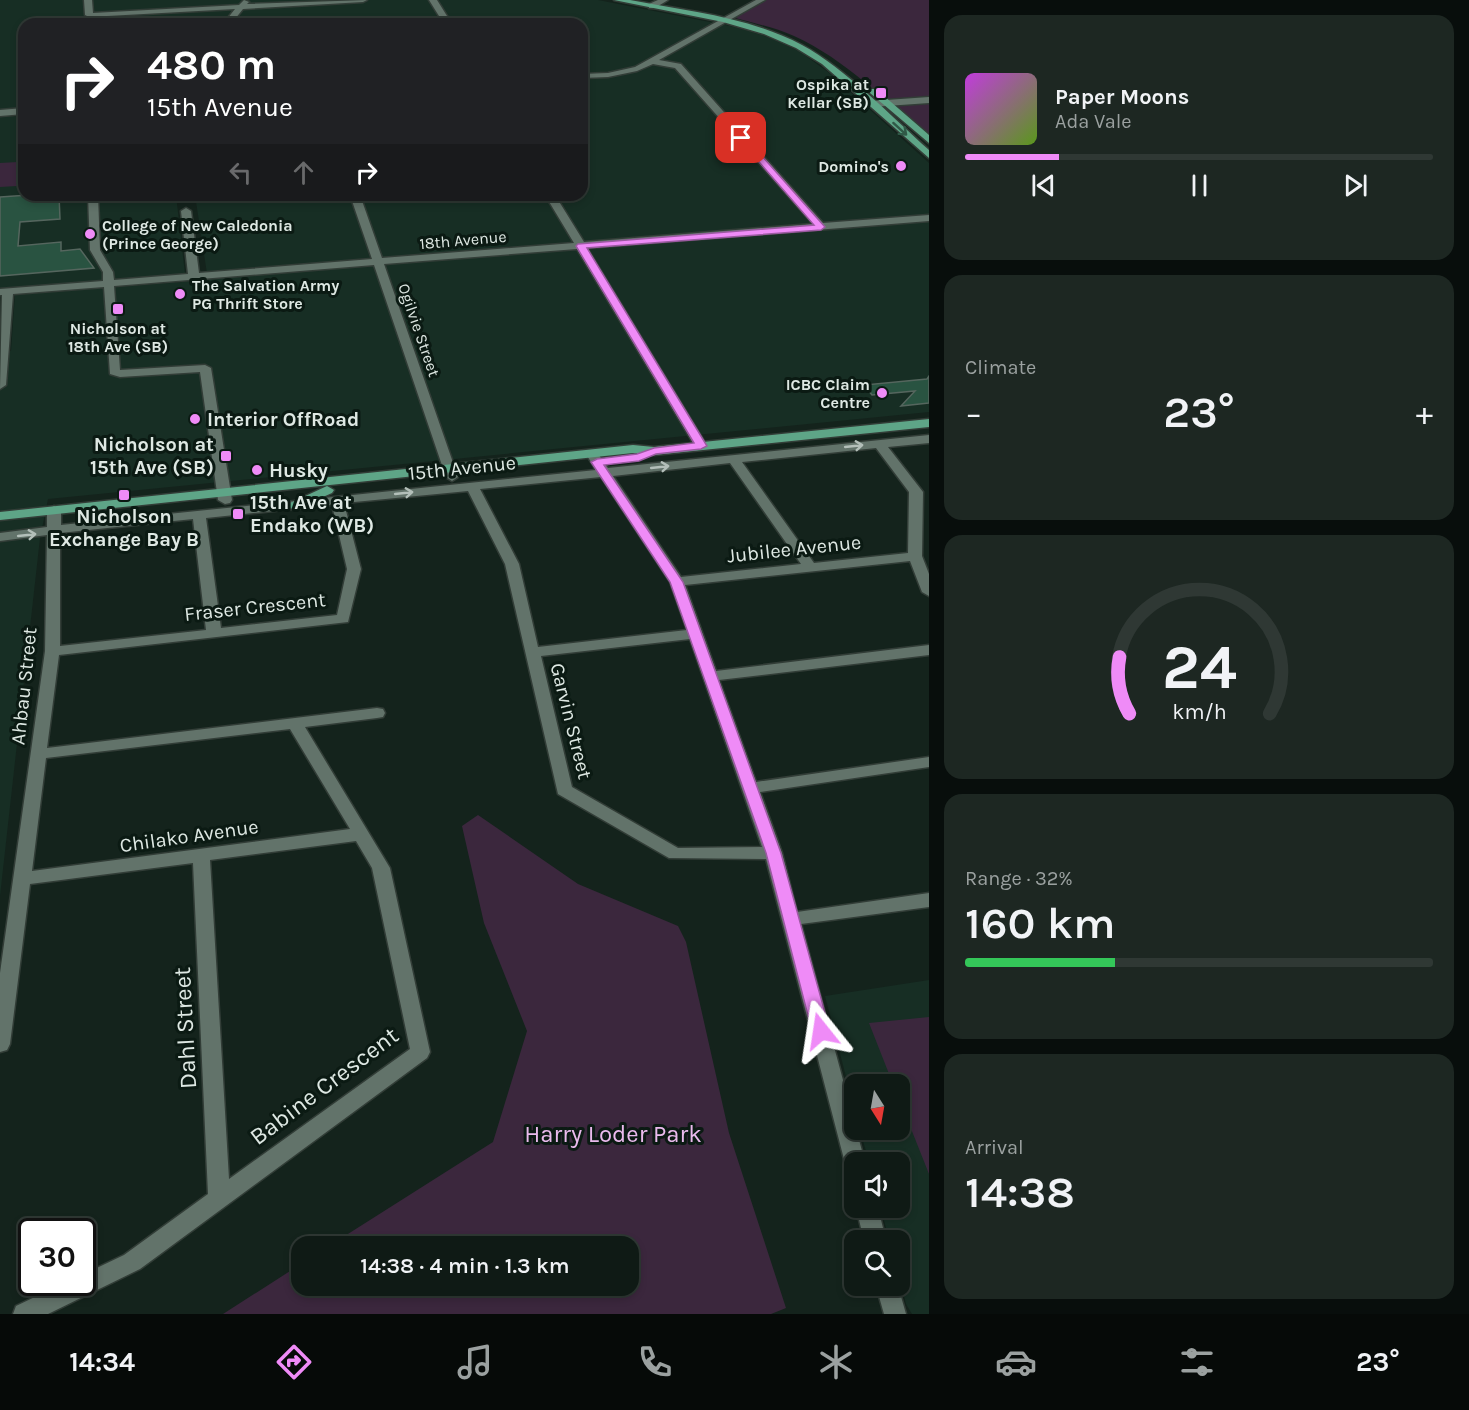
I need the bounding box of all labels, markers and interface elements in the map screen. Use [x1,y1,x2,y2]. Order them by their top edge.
text: 480 m [147,40,276,90]
icon: right [48,42,126,120]
place label: Ospika at Kellar (SB) [787,75,869,112]
text: Paper Moons [1055,84,1189,110]
marker: Ospika at Kellar (SB) [874,86,888,100]
text: 15th Avenue [147,91,293,123]
text: Ada Vale [1055,110,1132,133]
pin [715,112,766,163]
icon: arrive [724,121,757,154]
one-way arrow [892,122,907,136]
icon: left [224,156,257,189]
icon: ahead [287,156,320,189]
icon: right [350,156,383,189]
place label: Domino's [818,157,889,176]
marker: Domino's [894,159,908,173]
icon: previous [1027,169,1060,202]
icon: pause [1183,169,1216,202]
icon: next [1339,169,1372,202]
place label: College of New Caledonia (Prince George) [102,216,293,253]
marker: College of New Caledonia (Prince George) [83,227,97,241]
street label: 18th Avenue [419,227,507,253]
place label: The Salvation Army PG Thrift Store [192,276,339,313]
street label: Ogilvie Street [394,281,444,379]
marker: The Salvation Army PG Thrift Store [173,287,187,301]
marker: Nicholson at 18th Ave (SB) [111,302,125,316]
place label: Nicholson at 18th Ave (SB) [68,319,168,356]
text: Climate [965,356,1036,379]
place label: ICBC Claim Centre [786,375,870,412]
marker: ICBC Claim Centre [875,386,889,400]
text: 23° [1163,386,1235,438]
text: − [965,394,982,432]
text: + [1416,394,1433,432]
place label: Interior OffRoad [207,408,359,431]
marker: Interior OffRoad [188,412,202,426]
place label: Nicholson at 15th Ave (SB) [90,433,214,479]
one-way arrow [844,440,864,451]
marker: Nicholson at 15th Ave (SB) [219,449,233,463]
street label: 15th Avenue [407,451,517,485]
place label: Husky [269,459,328,482]
one-way arrow [650,461,670,472]
marker: Husky [250,463,264,477]
one-way arrow [393,487,413,498]
marker: Nicholson Exchange Bay B [117,488,131,502]
place label: 15th Ave at Endako (WB) [250,491,374,537]
place label: Nicholson Exchange Bay B [49,505,199,551]
marker: 15th Ave at Endako (WB) [231,507,245,521]
one-way arrow [16,529,36,540]
street label: Jubilee Avenue [726,531,862,567]
street label: Fraser Crescent [183,588,327,626]
street label: Ahbau Street [6,626,42,746]
text: 24 [1162,631,1236,704]
street label: Garvin Street [545,661,597,782]
text: km/h [1172,699,1226,724]
street label: Chilako Avenue [118,815,260,857]
text: Range · 32% [965,867,1073,890]
text: 160 km [965,897,1116,949]
street label: Dahl Street [168,966,202,1090]
position arrow [789,999,853,1063]
street label: Babine Crescent [244,1021,404,1151]
north arrow [844,1074,910,1140]
map controls [844,1074,910,1296]
park label: Harry Loder Park [524,1120,702,1148]
text: Arrival [965,1136,1024,1159]
button: sound [844,1152,910,1218]
text: 14:38 [965,1166,1075,1218]
speed limit sign: 30 [18,1218,96,1296]
button: search [844,1230,910,1296]
text: 14:38 · 4 min · 1.3 km [360,1253,570,1279]
icon: directions [273,1341,315,1383]
icon: music [454,1341,496,1383]
icon: phone [634,1341,676,1383]
icon: climate [815,1341,857,1383]
icon: car [995,1341,1037,1383]
icon: filters [1176,1341,1218,1383]
text: 14:34 [69,1346,135,1378]
text: 23° [1356,1346,1400,1378]

